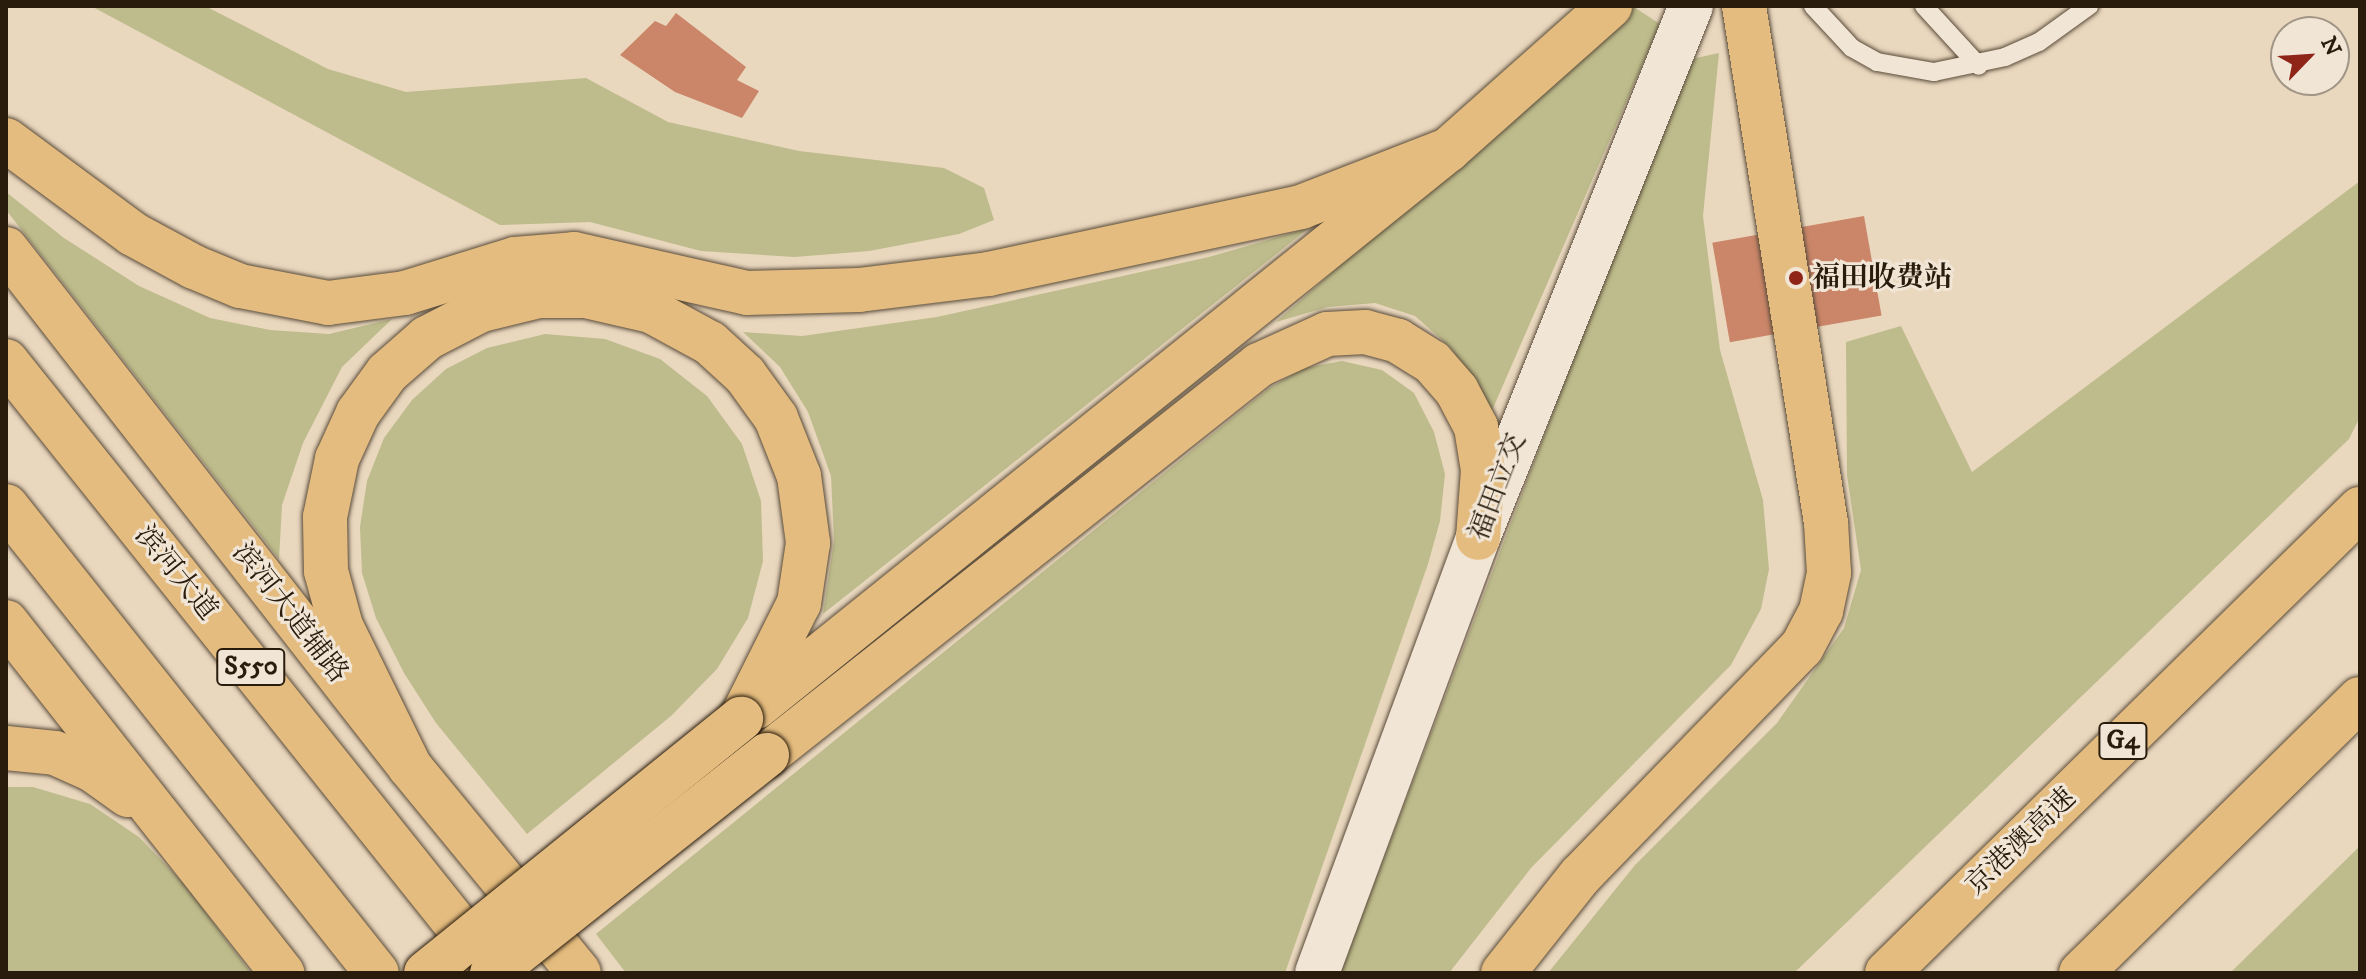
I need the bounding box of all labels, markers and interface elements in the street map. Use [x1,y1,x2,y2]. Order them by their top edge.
north arrow [2270,16,2350,96]
text: N [2314,33,2346,60]
place label: 福田收费站 [1812,261,1952,295]
marker: 福田收费站 [1787,269,1805,287]
street label: 福田立交 [1462,429,1534,545]
street label: 滨河大道 [128,519,224,627]
street label: 滨河大道辅路 [225,536,355,690]
road number: S550 [215,645,287,689]
road number: G4 [2097,719,2149,763]
street label: 京港澳高速 [1959,781,2083,903]

